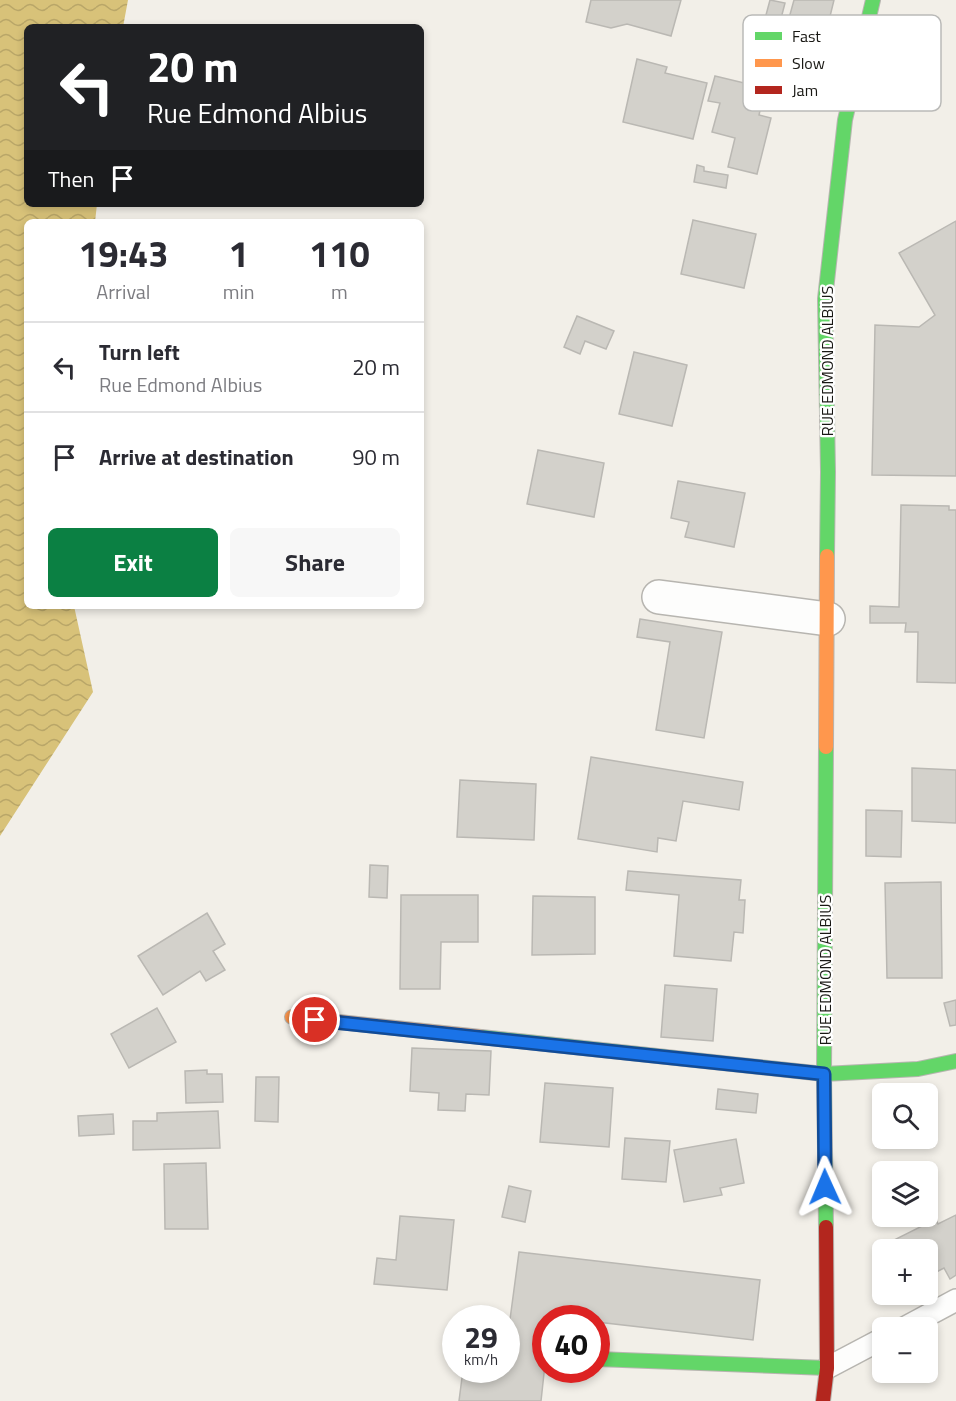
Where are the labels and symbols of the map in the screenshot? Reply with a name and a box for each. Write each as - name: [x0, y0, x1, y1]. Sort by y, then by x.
- legend: [743, 15, 941, 111]
- text: Fast: [792, 24, 821, 48]
- text: Slow: [792, 51, 825, 75]
- text: Jam: [792, 78, 818, 102]
- street label: RUE EDMOND ALBIUS: [815, 286, 839, 436]
- street label: RUE EDMOND ALBIUS: [813, 895, 837, 1045]
- pin: [289, 994, 340, 1045]
- position arrow: [793, 1155, 857, 1219]
- speed limit sign: 40: [532, 1305, 610, 1383]

